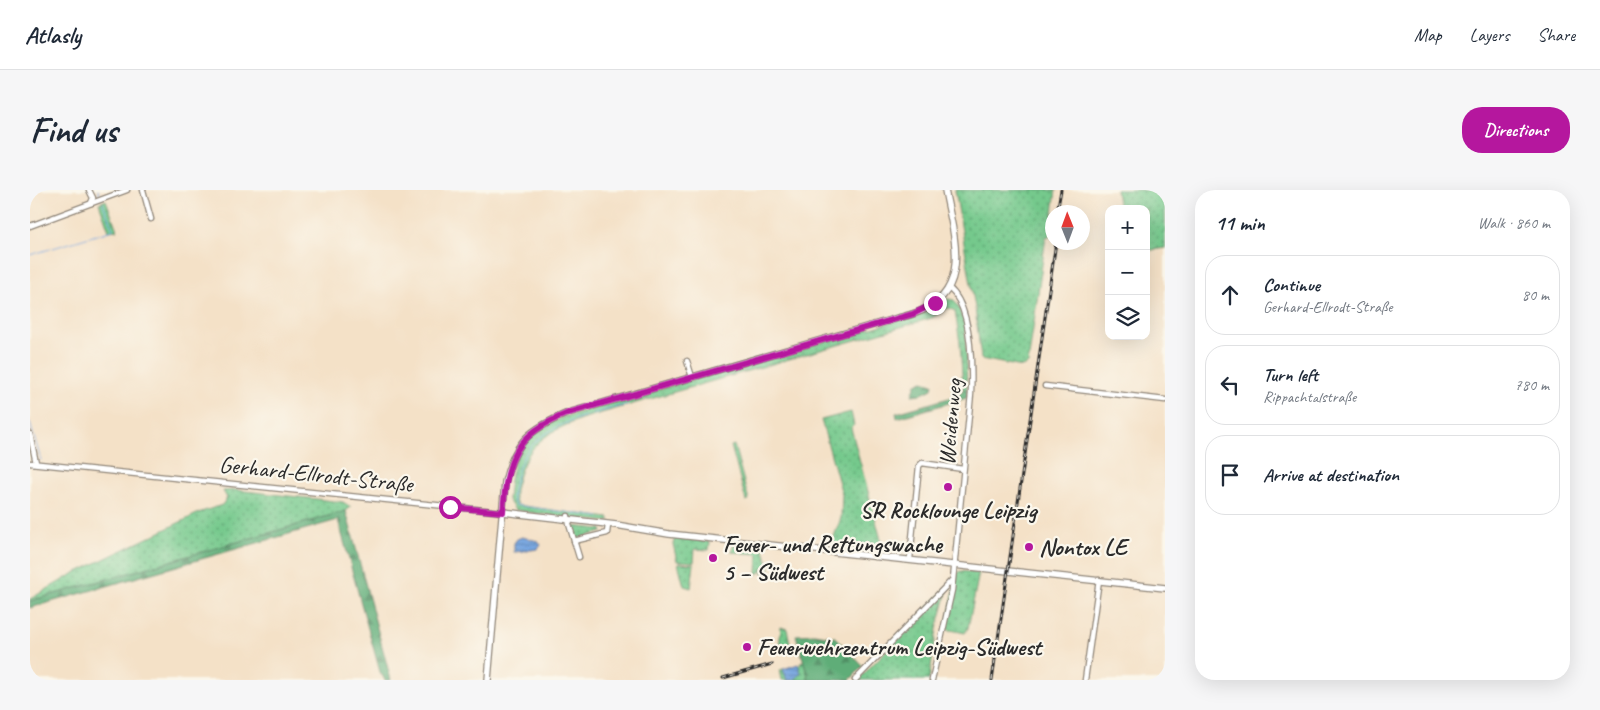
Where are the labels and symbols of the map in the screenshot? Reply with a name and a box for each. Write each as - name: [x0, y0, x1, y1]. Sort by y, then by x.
- north arrow: [1045, 205, 1090, 250]
- route end: [924, 292, 947, 315]
- street label: Weidenweg: [931, 376, 969, 466]
- street label: Gerhard-Ellrodt-Straße: [218, 449, 416, 499]
- marker: SR Rocklounge Leipzig: [942, 481, 954, 493]
- place label: SR Rocklounge Leipzig: [860, 495, 1038, 525]
- route start: [439, 496, 462, 519]
- place label: Feuer- und Rettungswache 5 – Südwest: [723, 529, 944, 587]
- place label: Nontox LE: [1039, 532, 1130, 562]
- marker: Nontox LE: [1023, 541, 1035, 553]
- marker: Feuer- und Rettungswache 5 – Südwest: [707, 552, 719, 564]
- place label: Feuerwehrzentrum Leipzig-Südwest: [757, 632, 1044, 662]
- marker: Feuerwehrzentrum Leipzig-Südwest: [741, 641, 753, 653]

